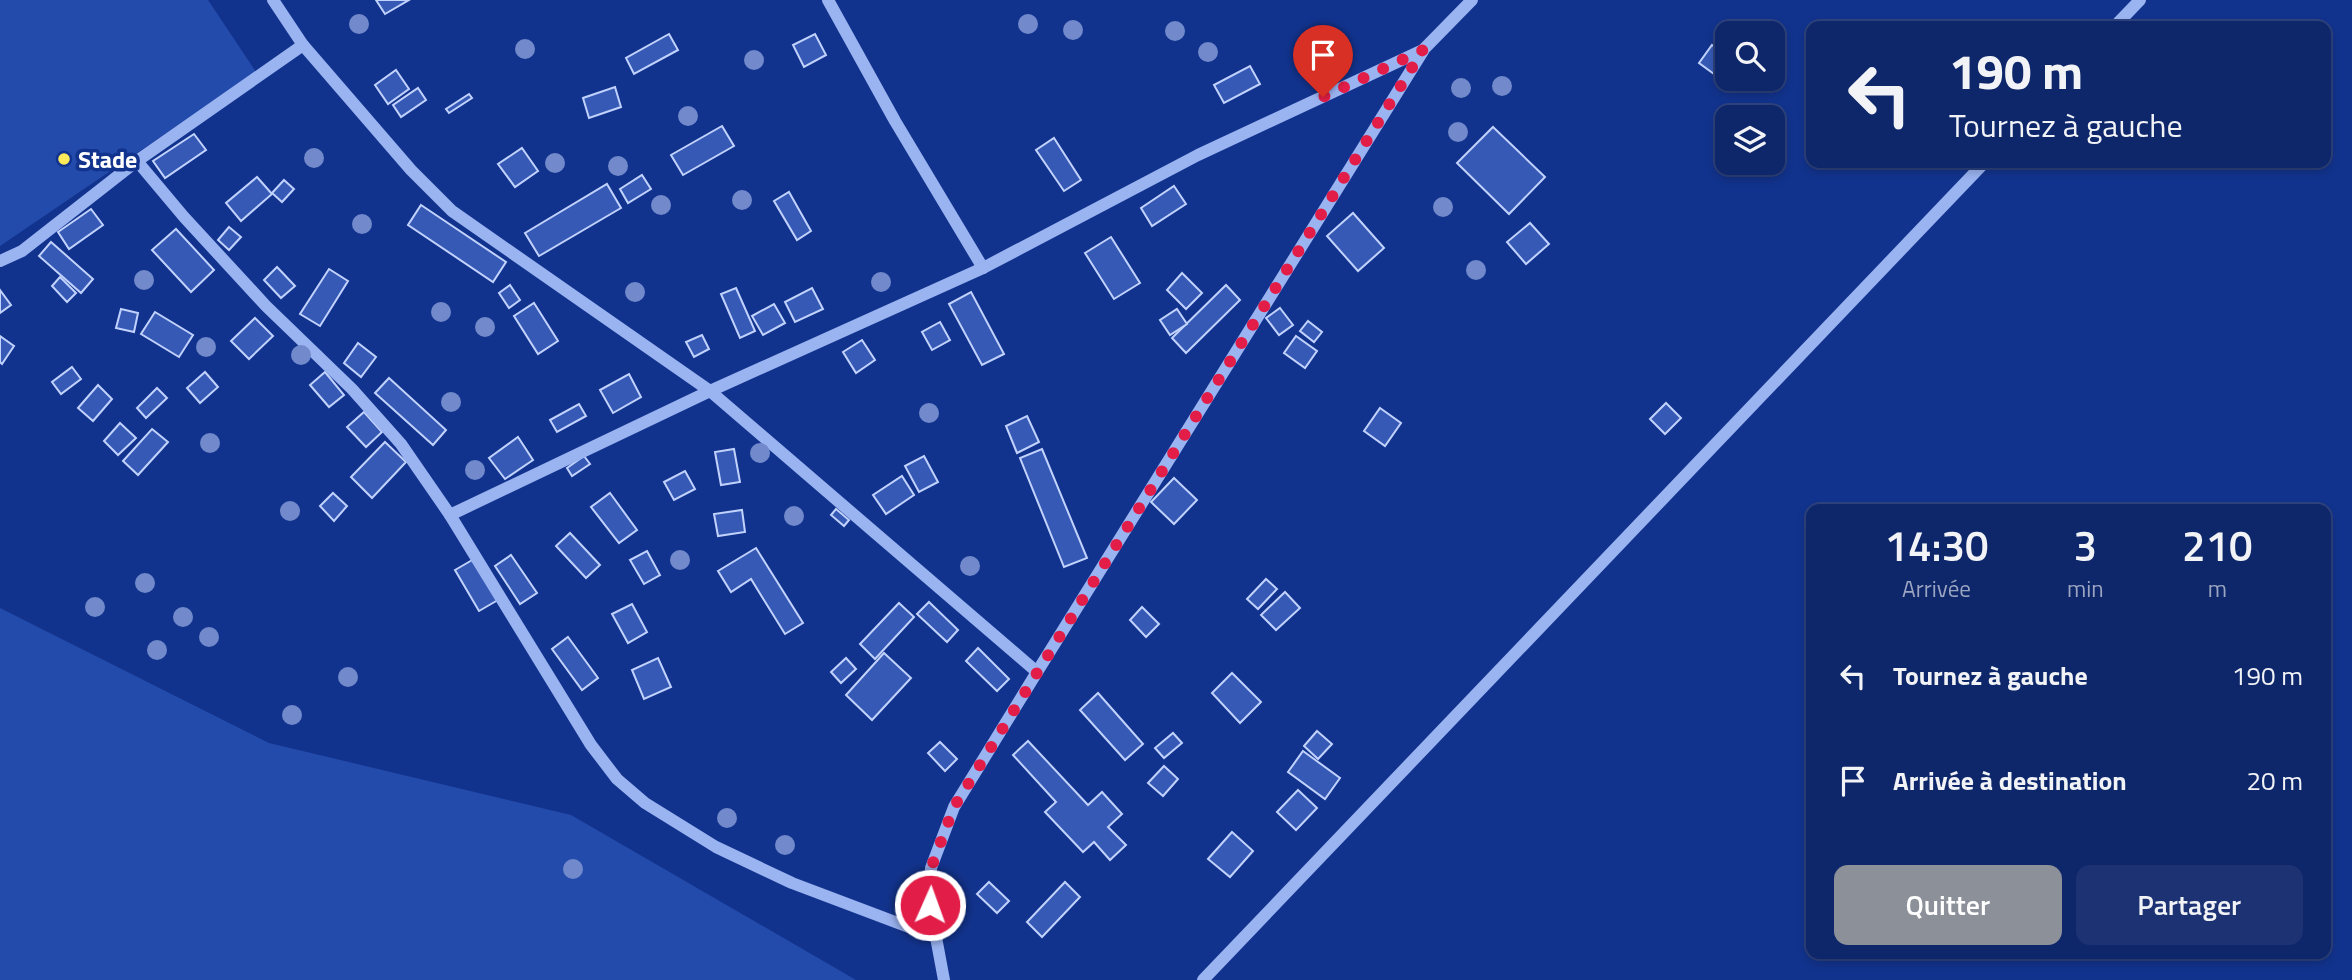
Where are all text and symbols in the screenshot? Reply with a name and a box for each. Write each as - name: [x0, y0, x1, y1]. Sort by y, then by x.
- map controls: [1715, 21, 1785, 175]
- button: search: [1715, 21, 1785, 91]
- pin: [1293, 25, 1353, 97]
- text: 190 m: [1949, 33, 2083, 108]
- icon: arrive: [1304, 36, 1342, 74]
- icon: left: [1834, 49, 1925, 140]
- text: Tournez à gauche: [1949, 101, 2183, 149]
- button: layers: [1715, 105, 1785, 175]
- place label: Stade: [78, 141, 137, 177]
- marker: Stade: [56, 151, 72, 167]
- text: 14:30: [1884, 513, 1989, 577]
- text: 3: [2074, 513, 2097, 577]
- text: 210: [2182, 513, 2253, 577]
- text: Arrivée: [1902, 571, 1971, 606]
- text: min: [2067, 571, 2104, 606]
- text: m: [2208, 571, 2227, 606]
- text: Tournez à gauche: [1893, 656, 2088, 695]
- text: 190 m: [2232, 656, 2303, 695]
- icon: left: [1834, 657, 1872, 695]
- text: Arrivée à destination: [1893, 761, 2127, 800]
- text: 20 m: [2246, 761, 2303, 800]
- icon: arrive: [1834, 762, 1872, 800]
- button: Quitter: [1834, 865, 2062, 945]
- button: Partager: [2076, 865, 2303, 945]
- position arrow: [893, 868, 967, 942]

